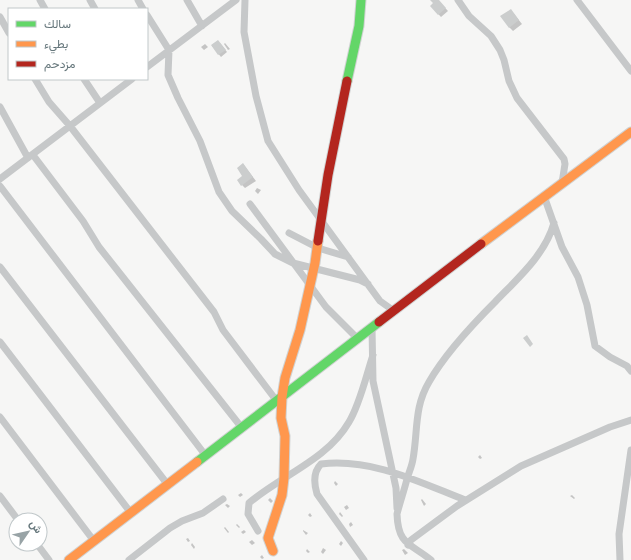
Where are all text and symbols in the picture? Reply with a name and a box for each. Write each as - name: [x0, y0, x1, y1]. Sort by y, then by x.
- legend: [8, 8, 148, 80]
- text: سالك: [44, 18, 71, 30]
- text: بطيء: [44, 38, 68, 54]
- text: مزدحم: [44, 58, 75, 72]
- north arrow: [8, 512, 48, 552]
- text: ش: [27, 518, 44, 536]

